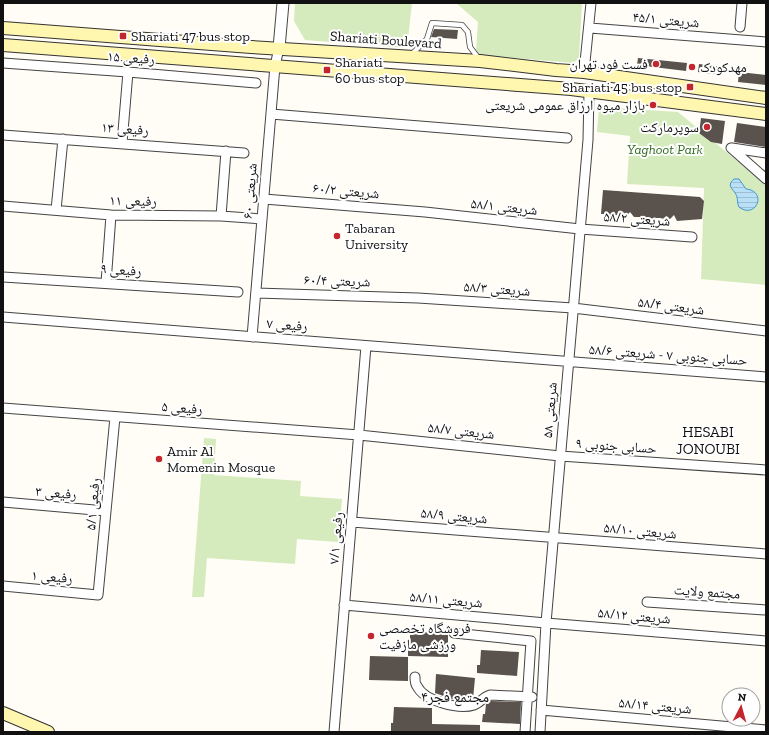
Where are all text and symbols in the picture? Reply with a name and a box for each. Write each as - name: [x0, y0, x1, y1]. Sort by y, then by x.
- street label: شریعتی ۴۵/۱: [632, 9, 700, 31]
- place label: Shariati 47 bus stop: [131, 28, 250, 45]
- street label: Shariati Boulevard: [330, 28, 443, 52]
- marker: Shariati 47 bus stop: [118, 31, 128, 41]
- street label: رفیعی ۱۵: [107, 48, 155, 68]
- place label: Shariati 60 bus stop: [335, 54, 405, 87]
- place label: فست فود تهران: [569, 56, 648, 73]
- marker: فست فود تهران: [651, 59, 661, 69]
- place label: مهدکودک: [700, 59, 747, 76]
- marker: مهدکودک: [687, 62, 697, 72]
- marker: Shariati 60 bus stop: [322, 65, 332, 75]
- place label: Shariati 45 bus stop: [562, 79, 682, 96]
- marker: Shariati 45 bus stop: [685, 82, 695, 92]
- place label: بازار میوه ارزاق عمومی شریعتی: [485, 97, 645, 114]
- marker: بازار میوه ارزاق عمومی شریعتی: [648, 100, 658, 110]
- street label: رفیعی ۱۳: [101, 119, 149, 139]
- place label: سوپرمارکت: [640, 119, 699, 136]
- marker: سوپرمارکت: [702, 122, 712, 132]
- park label: Yaghoot Park: [627, 141, 703, 158]
- street label: شریعتی ۶۰: [239, 162, 261, 220]
- street label: شریعتی ۶۰/۲: [312, 180, 380, 202]
- street label: رفیعی ۱۱: [109, 192, 157, 210]
- street label: شریعتی ۵۸/۱: [470, 195, 538, 219]
- street label: شریعتی ۵۸/۲: [603, 208, 671, 230]
- place label: Tabaran University: [345, 220, 409, 253]
- marker: Tabaran University: [332, 231, 342, 241]
- street label: رفیعی ۹: [100, 260, 142, 280]
- street label: شریعتی ۶۰/۴: [303, 271, 371, 291]
- street label: شریعتی ۵۸/۳: [463, 278, 531, 300]
- street label: شریعتی ۵۸/۴: [637, 293, 705, 319]
- street label: رفیعی ۷: [266, 315, 308, 335]
- street label: حسابی جنوبی ۷ - شریعتی ۵۸/۶: [588, 341, 748, 369]
- street label: شریعتی ۵۸: [539, 381, 561, 439]
- street label: رفیعی ۵: [161, 398, 203, 418]
- street label: شریعتی ۵۸/۷: [427, 419, 495, 443]
- district label: HESABI JONOUBI: [676, 423, 740, 458]
- street label: حسابی جنوبی ۹: [575, 435, 657, 457]
- place label: Amir Al Momenin Mosque: [167, 443, 276, 476]
- marker: Amir Al Momenin Mosque: [154, 454, 164, 464]
- street label: رفیعی ۵/۱: [82, 477, 104, 531]
- street label: رفیعی ۳: [35, 483, 77, 503]
- street label: شریعتی ۵۸/۹: [420, 505, 488, 527]
- street label: رفیعی ۷/۱: [325, 511, 347, 565]
- street label: شریعتی ۵۸/۱۰: [603, 519, 677, 543]
- street label: رفیعی ۱: [31, 567, 73, 587]
- street label: مجتمع ولایت: [673, 581, 741, 604]
- street label: شریعتی ۵۸/۱۱: [409, 588, 483, 612]
- street label: شریعتی ۵۸/۱۲: [597, 604, 671, 628]
- place label: فروشگاه تخصصی ورزشی مازفیت: [379, 620, 471, 653]
- marker: فروشگاه تخصصی ورزشی مازفیت: [366, 631, 376, 641]
- north arrow: [721, 687, 761, 727]
- district label: مجتمع فجر۴: [421, 688, 489, 707]
- text: N: [737, 691, 747, 705]
- street label: شریعتی ۵۸/۱۴: [618, 694, 692, 718]

